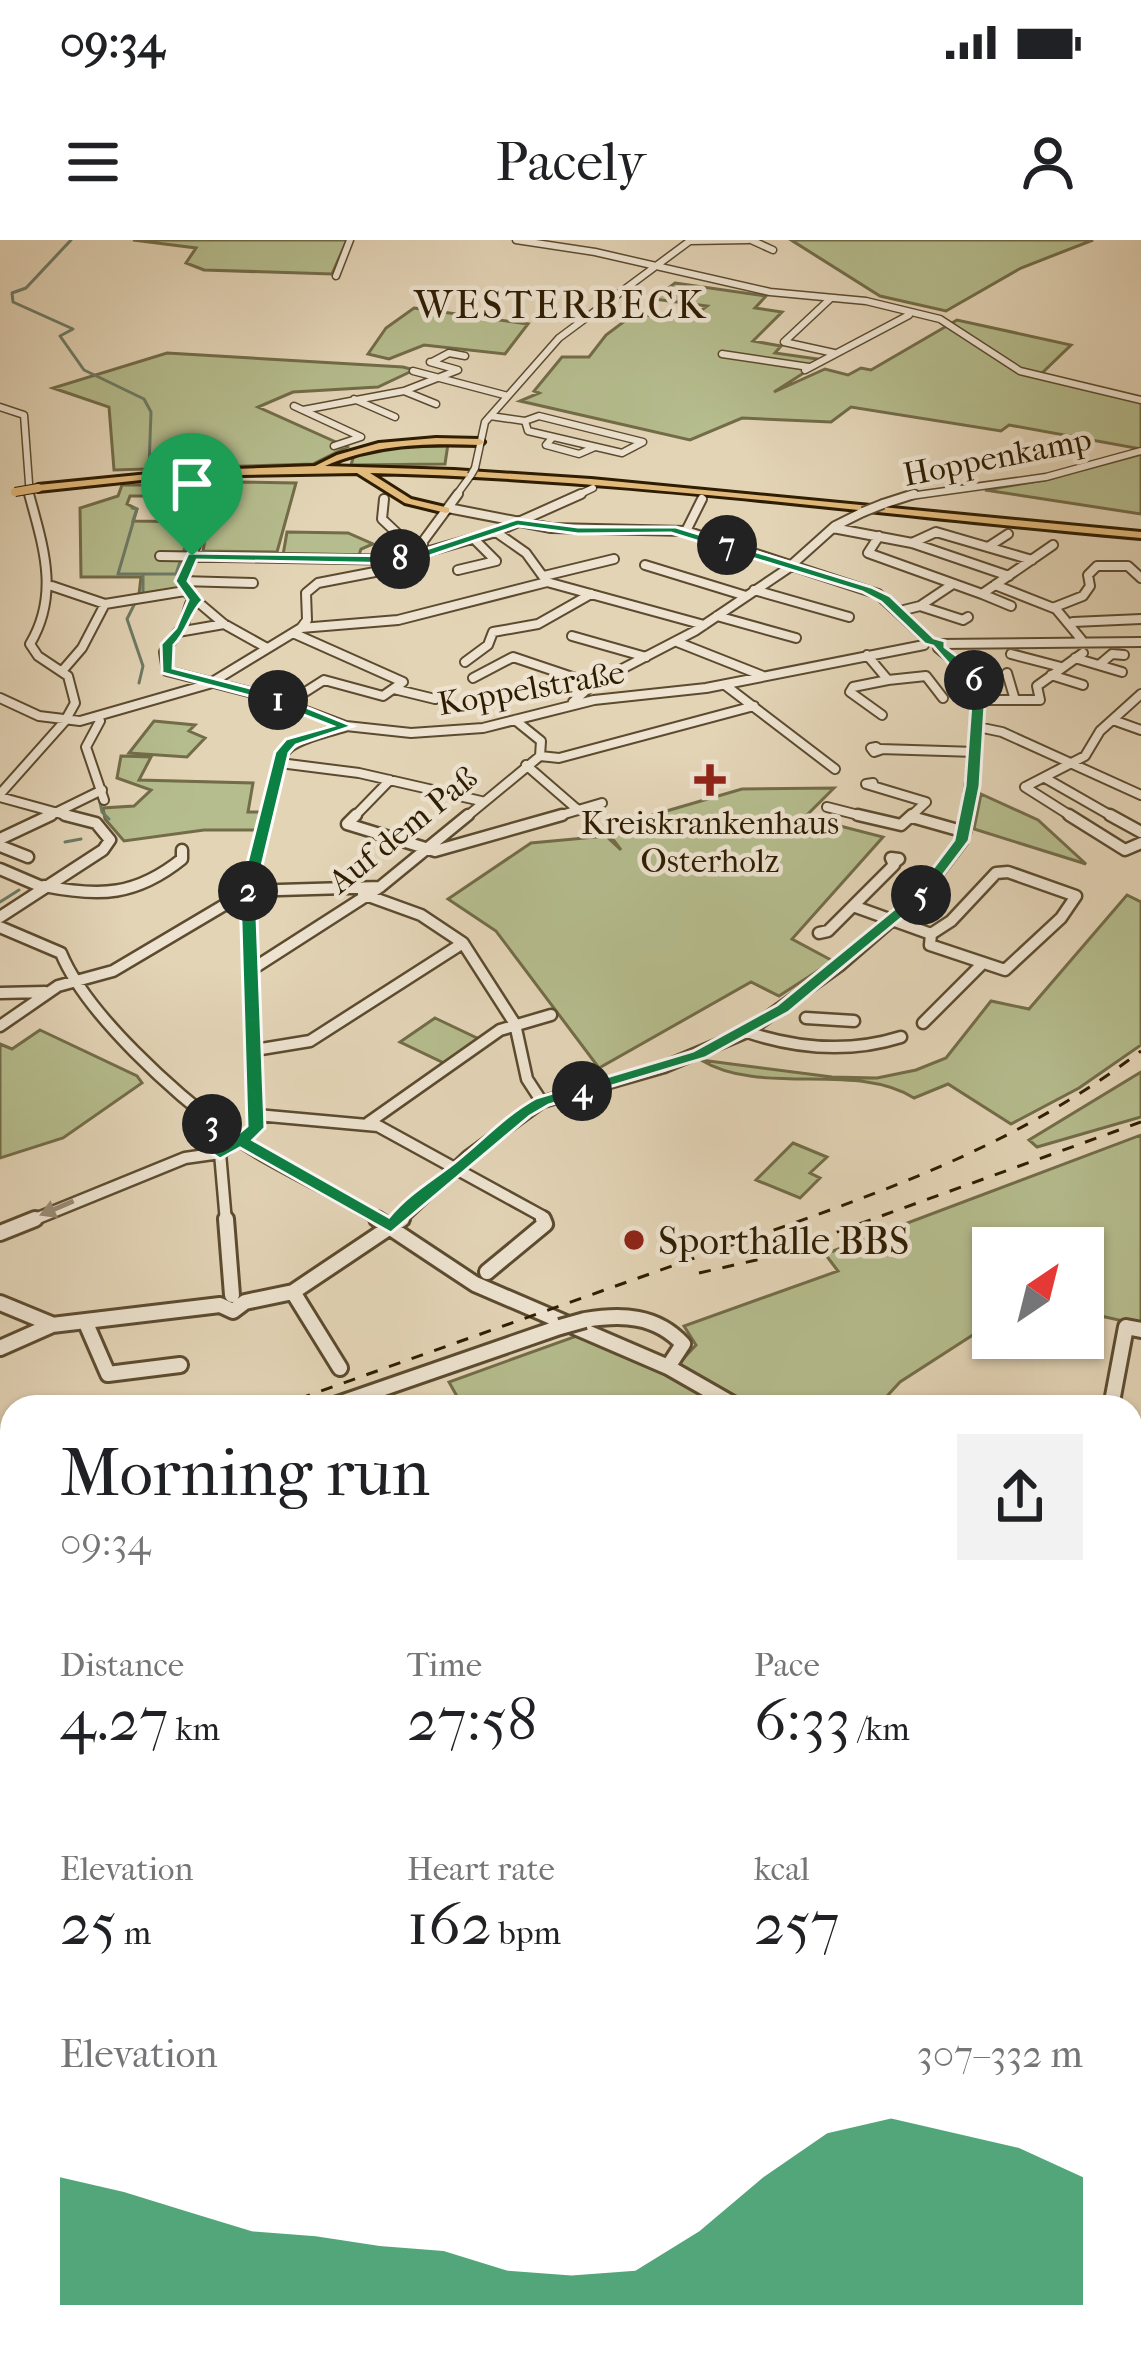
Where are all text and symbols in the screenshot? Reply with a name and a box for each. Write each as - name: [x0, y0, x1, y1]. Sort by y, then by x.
- text: 09:34: [60, 16, 164, 69]
- icon: menu: [60, 129, 126, 195]
- icon: person: [1015, 129, 1081, 195]
- text: Pacely: [496, 131, 645, 194]
- district label: WESTERBECK: [413, 282, 708, 328]
- street label: Hoppenkamp: [900, 420, 1095, 495]
- pin: [141, 433, 243, 556]
- icon: arrive: [159, 451, 225, 517]
- pin: 7: [697, 515, 757, 575]
- text: 7: [719, 525, 735, 564]
- pin: 8: [370, 529, 430, 589]
- text: 8: [392, 539, 408, 578]
- pin: 6: [944, 650, 1004, 710]
- street label: Koppelstraße: [435, 653, 628, 724]
- text: 6: [965, 660, 983, 699]
- pin: 1: [248, 670, 308, 730]
- text: 1: [272, 680, 284, 719]
- street label: Auf dem Paß: [319, 759, 485, 903]
- marker: Kreiskrankenhaus Osterholz: [694, 764, 726, 796]
- place label: Kreiskrankenhaus Osterholz: [581, 804, 839, 881]
- pin: 2: [218, 861, 278, 921]
- pin: 5: [891, 865, 951, 925]
- text: 2: [240, 871, 256, 910]
- text: 5: [914, 875, 928, 914]
- pin: 4: [552, 1061, 612, 1121]
- text: 4: [572, 1071, 592, 1110]
- pin: 3: [182, 1094, 242, 1154]
- text: 3: [205, 1104, 219, 1143]
- one-way arrow: [40, 1198, 75, 1218]
- place label: Sporthalle BBS: [658, 1218, 909, 1264]
- marker: Sporthalle BBS: [621, 1227, 647, 1253]
- north arrow: [972, 1227, 1104, 1359]
- map controls: [972, 1227, 1104, 1359]
- button: share: [957, 1434, 1083, 1560]
- text: Morning run: [60, 1435, 430, 1512]
- text: 09:34: [60, 1519, 150, 1565]
- text: Distance: [60, 1646, 184, 1685]
- text: Time: [407, 1646, 482, 1685]
- text: Pace: [754, 1646, 820, 1685]
- text: 4.27: [60, 1685, 168, 1756]
- text: 27:58: [407, 1685, 537, 1756]
- text: 6:33: [754, 1685, 850, 1756]
- text: km: [168, 1710, 220, 1749]
- text: /km: [850, 1710, 910, 1749]
- text: Elevation: [60, 1850, 193, 1889]
- text: Heart rate: [407, 1850, 555, 1889]
- text: kcal: [754, 1850, 810, 1889]
- text: 25: [60, 1889, 117, 1960]
- text: 162: [407, 1889, 492, 1960]
- text: 257: [754, 1889, 840, 1960]
- text: m: [117, 1914, 151, 1953]
- text: bpm: [492, 1914, 561, 1953]
- text: Elevation: [60, 2031, 218, 2077]
- text: 307–332 m: [917, 2031, 1083, 2077]

